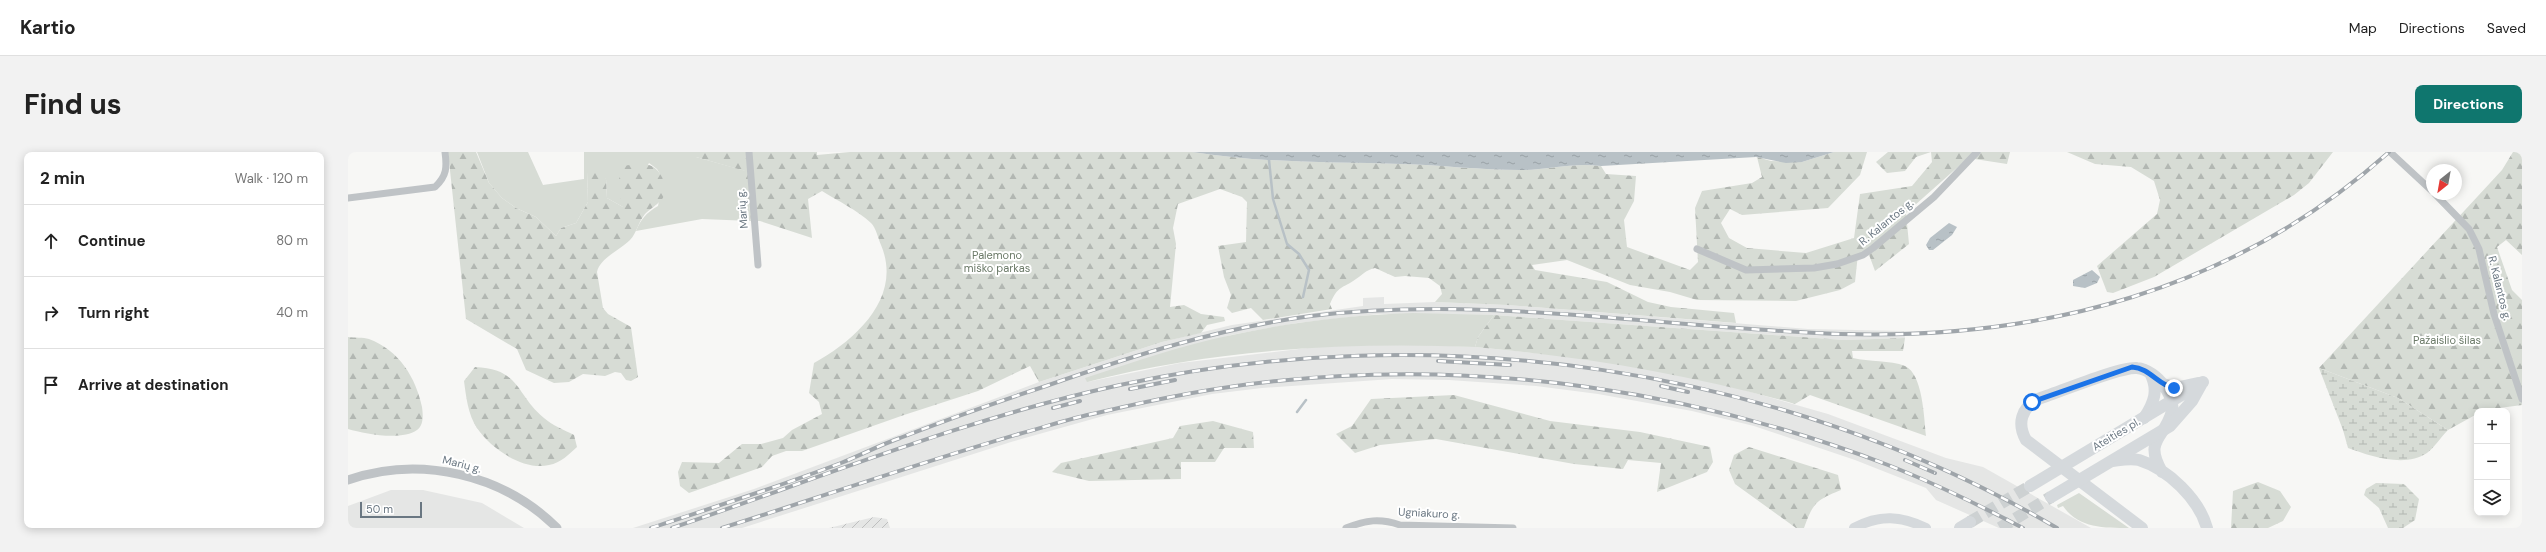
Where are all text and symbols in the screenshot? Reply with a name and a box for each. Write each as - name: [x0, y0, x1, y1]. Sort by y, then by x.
- text: Kartio: [20, 15, 76, 40]
- text: Map: [2349, 19, 2377, 37]
- text: Directions: [2399, 19, 2465, 37]
- text: Saved: [2487, 19, 2526, 37]
- button: Directions: [2415, 85, 2522, 123]
- text: Find us: [24, 86, 122, 123]
- north arrow: [2426, 164, 2462, 200]
- text: 2 min: [40, 167, 85, 189]
- text: Walk · 120 m: [235, 170, 308, 187]
- street label: Marių g.: [733, 189, 751, 229]
- street label: R. Kalantos g.: [1856, 196, 1916, 248]
- icon: ahead: [40, 230, 62, 252]
- text: Continue: [78, 231, 146, 251]
- text: 80 m: [276, 232, 308, 249]
- park label: Palemono miško parkas: [964, 248, 1030, 275]
- street label: R. Kalantos g.: [2485, 254, 2515, 322]
- icon: right: [40, 302, 62, 324]
- text: Turn right: [78, 303, 149, 323]
- text: 40 m: [276, 304, 308, 321]
- park label: Pažaislio šilas: [2413, 333, 2481, 347]
- icon: arrive: [40, 374, 62, 396]
- text: Arrive at destination: [78, 375, 229, 395]
- route end: [2165, 379, 2183, 397]
- route start: [2023, 393, 2041, 411]
- map controls: [2474, 408, 2510, 516]
- button: +: [2474, 408, 2510, 444]
- street label: Ateities pl.: [2090, 414, 2142, 454]
- button: −: [2474, 444, 2510, 480]
- street label: Marių g.: [441, 452, 483, 476]
- button: layers: [2474, 480, 2510, 516]
- scale bar: [360, 500, 422, 519]
- text: 50 m: [366, 502, 393, 516]
- street label: Ugniakuro g.: [1398, 504, 1460, 522]

